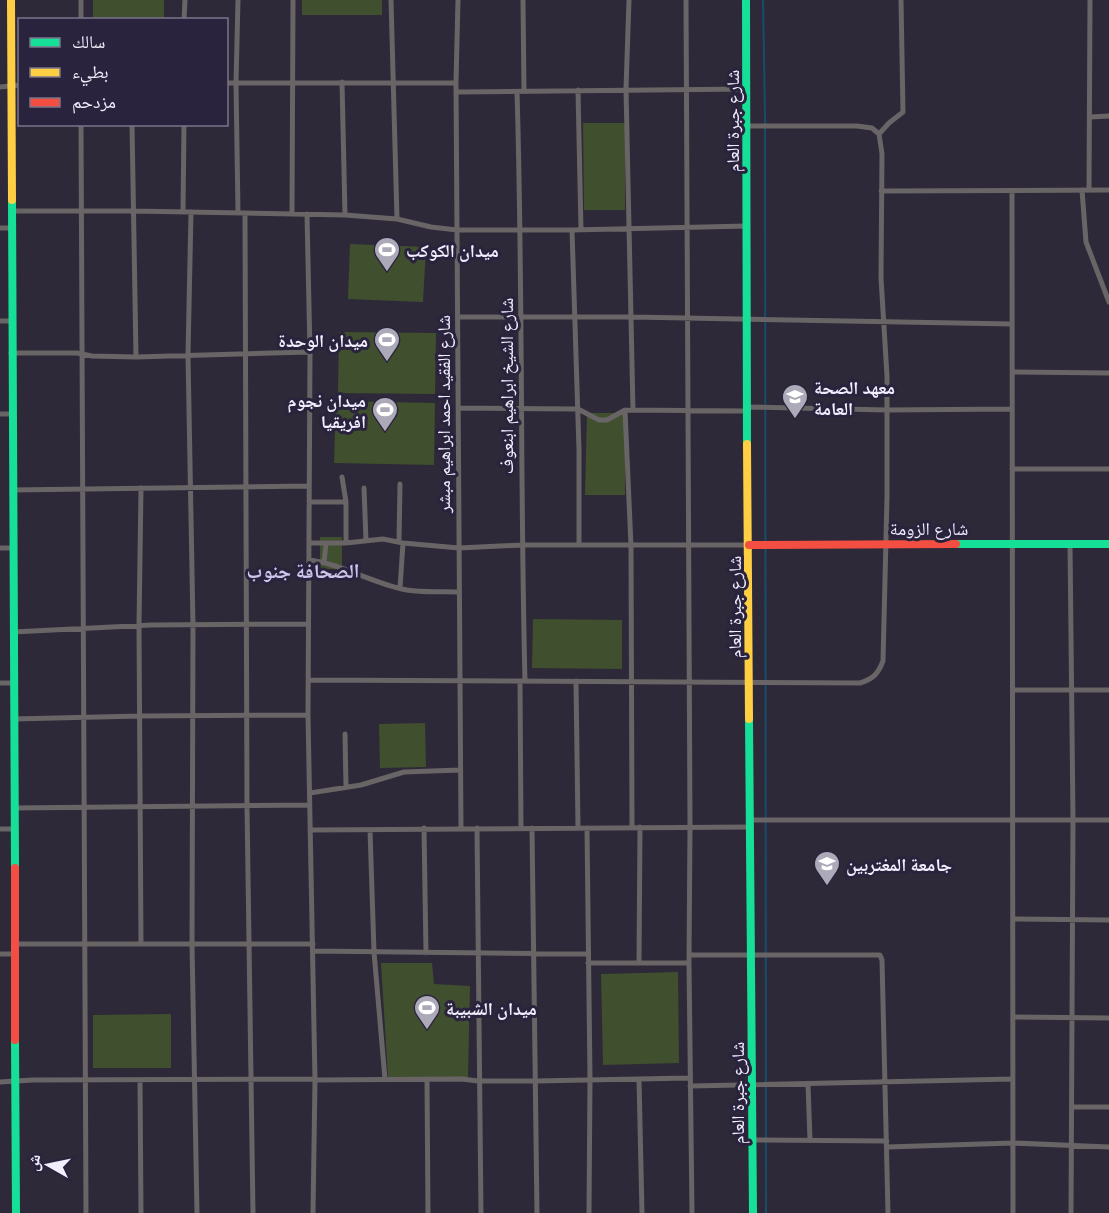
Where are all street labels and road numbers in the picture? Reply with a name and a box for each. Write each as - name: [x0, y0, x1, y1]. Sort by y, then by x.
- street label: شارع جبرة العام: [720, 70, 745, 172]
- street label: شارع الشيخ ابراهيم ابنعوف: [494, 298, 519, 474]
- street label: شارع الفقيد احمد ابراهيم مبشر: [431, 315, 456, 514]
- street label: شارع الزومة: [890, 516, 968, 541]
- street label: شارع جبرة العام: [722, 556, 747, 658]
- street label: شارع جبرة العام: [725, 1042, 750, 1144]

